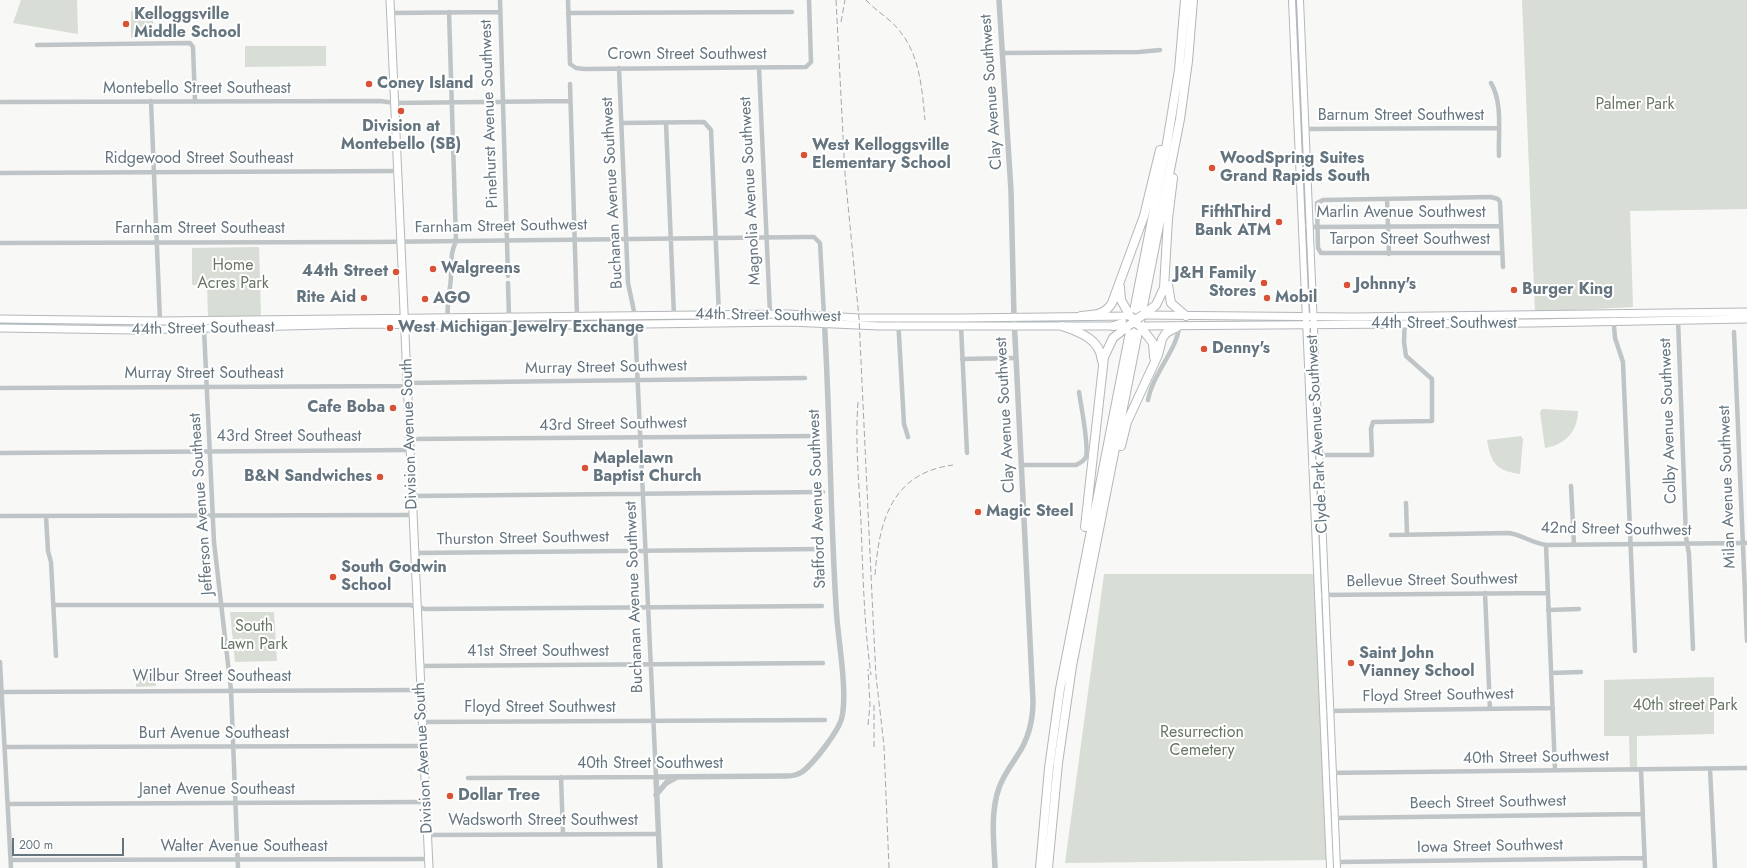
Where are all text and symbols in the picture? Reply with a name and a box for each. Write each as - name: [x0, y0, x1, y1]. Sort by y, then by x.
- place label: Kelloggsville Middle School: [134, 5, 241, 43]
- street label: Clay Avenue Southwest: [977, 14, 1007, 170]
- marker: Kelloggsville Middle School: [121, 19, 131, 29]
- street label: Pinehurst Avenue Southwest: [477, 19, 503, 209]
- street label: Crown Street Southwest: [608, 45, 766, 65]
- place label: Coney Island: [377, 74, 473, 94]
- street label: Montebello Street Southeast: [103, 79, 291, 99]
- marker: Coney Island: [364, 79, 374, 89]
- park label: Palmer Park: [1595, 95, 1675, 115]
- street label: Magnolia Avenue Southwest: [736, 96, 766, 286]
- street label: Buchanan Avenue Southwest: [598, 97, 628, 289]
- marker: Division at Montebello (SB): [396, 106, 406, 116]
- street label: Barnum Street Southwest: [1318, 106, 1484, 126]
- place label: Division at Montebello (SB): [341, 117, 461, 155]
- place label: West Kelloggsville Elementary School: [812, 136, 951, 174]
- street label: Ridgewood Street Southeast: [105, 149, 293, 169]
- place label: WoodSpring Suites Grand Rapids South: [1220, 149, 1370, 187]
- marker: West Kelloggsville Elementary School: [799, 150, 809, 160]
- marker: WoodSpring Suites Grand Rapids South: [1207, 163, 1217, 173]
- place label: FifthThird Bank ATM: [1195, 203, 1271, 241]
- street label: Marlin Avenue Southwest: [1316, 203, 1486, 223]
- street label: Farnham Street Southwest: [415, 216, 587, 238]
- marker: FifthThird Bank ATM: [1274, 217, 1284, 227]
- street label: Farnham Street Southeast: [115, 219, 285, 239]
- street label: Tarpon Street Southwest: [1330, 230, 1490, 250]
- park label: Home Acres Park: [197, 256, 269, 294]
- place label: Walgreens: [441, 259, 520, 279]
- place label: 44th Street: [302, 262, 388, 282]
- marker: Walgreens: [428, 264, 438, 274]
- place label: J&H Family Stores: [1174, 264, 1256, 302]
- marker: 44th Street: [391, 267, 401, 277]
- place label: Johnny's: [1355, 275, 1416, 295]
- marker: J&H Family Stores: [1259, 278, 1269, 288]
- marker: Johnny's: [1342, 280, 1352, 290]
- place label: Burger King: [1522, 280, 1613, 300]
- marker: Burger King: [1509, 285, 1519, 295]
- place label: Rite Aid: [296, 288, 356, 308]
- place label: Mobil: [1275, 288, 1317, 308]
- place label: AGO: [433, 289, 470, 309]
- marker: Rite Aid: [359, 293, 369, 303]
- marker: Mobil: [1262, 293, 1272, 303]
- marker: AGO: [420, 294, 430, 304]
- street label: 44th Street Southwest: [695, 305, 841, 327]
- street label: 44th Street Southwest: [1371, 314, 1517, 334]
- street label: 44th Street Southeast: [131, 318, 275, 340]
- place label: West Michigan Jewelry Exchange: [398, 318, 644, 338]
- marker: West Michigan Jewelry Exchange: [385, 323, 395, 333]
- street label: Clyde Park Avenue Southwest: [1303, 334, 1333, 534]
- street label: Clay Avenue Southwest: [992, 337, 1020, 493]
- street label: Colby Avenue Southwest: [1657, 338, 1681, 504]
- place label: Denny's: [1212, 339, 1270, 359]
- marker: Denny's: [1199, 344, 1209, 354]
- street label: Murray Street Southwest: [525, 357, 687, 379]
- street label: Division Avenue South: [398, 358, 422, 510]
- street label: Murray Street Southeast: [124, 364, 284, 384]
- place label: Cafe Boba: [307, 398, 385, 418]
- marker: Cafe Boba: [388, 403, 398, 413]
- street label: Milan Avenue Southwest: [1716, 405, 1740, 569]
- street label: Stafford Avenue Southwest: [805, 409, 831, 589]
- street label: Jefferson Avenue Southeast: [186, 412, 218, 596]
- street label: 43rd Street Southwest: [539, 414, 687, 436]
- street label: 43rd Street Southeast: [217, 427, 361, 447]
- place label: Maplelawn Baptist Church: [593, 449, 702, 487]
- marker: Maplelawn Baptist Church: [580, 463, 590, 473]
- place label: B&N Sandwiches: [244, 467, 372, 487]
- marker: B&N Sandwiches: [375, 472, 385, 482]
- street label: Buchanan Avenue Southwest: [622, 501, 648, 693]
- place label: Magic Steel: [986, 502, 1074, 522]
- marker: Magic Steel: [973, 507, 983, 517]
- street label: 42nd Street Southwest: [1540, 519, 1692, 541]
- street label: Thurston Street Southwest: [437, 528, 609, 550]
- place label: South Godwin School: [341, 558, 447, 596]
- street label: Bellevue Street Southwest: [1346, 570, 1518, 592]
- marker: South Godwin School: [328, 572, 338, 582]
- park label: South Lawn Park: [220, 617, 288, 655]
- street label: 41st Street Southwest: [467, 642, 609, 662]
- place label: Saint John Vianney School: [1359, 644, 1474, 682]
- marker: Saint John Vianney School: [1346, 658, 1356, 668]
- street label: Wilbur Street Southeast: [133, 667, 291, 687]
- street label: Division Avenue South: [410, 682, 438, 834]
- street label: Floyd Street Southwest: [1362, 685, 1514, 707]
- park label: 40th street Park: [1632, 696, 1738, 716]
- street label: Floyd Street Southwest: [464, 698, 616, 718]
- park label: Resurrection Cemetery: [1160, 723, 1244, 761]
- street label: Burt Avenue Southeast: [139, 724, 289, 744]
- street label: 40th Street Southwest: [1463, 747, 1609, 769]
- street label: 40th Street Southwest: [577, 754, 723, 774]
- street label: Janet Avenue Southeast: [139, 780, 295, 800]
- place label: Dollar Tree: [458, 786, 540, 806]
- marker: Dollar Tree: [445, 791, 455, 801]
- street label: Beech Street Southwest: [1410, 792, 1566, 814]
- street label: Wadsworth Street Southwest: [448, 811, 638, 831]
- scale bar: [14, 830, 126, 856]
- text: 200 m: [19, 836, 53, 854]
- street label: Iowa Street Southwest: [1417, 836, 1563, 858]
- street label: Walter Avenue Southeast: [161, 837, 327, 857]

